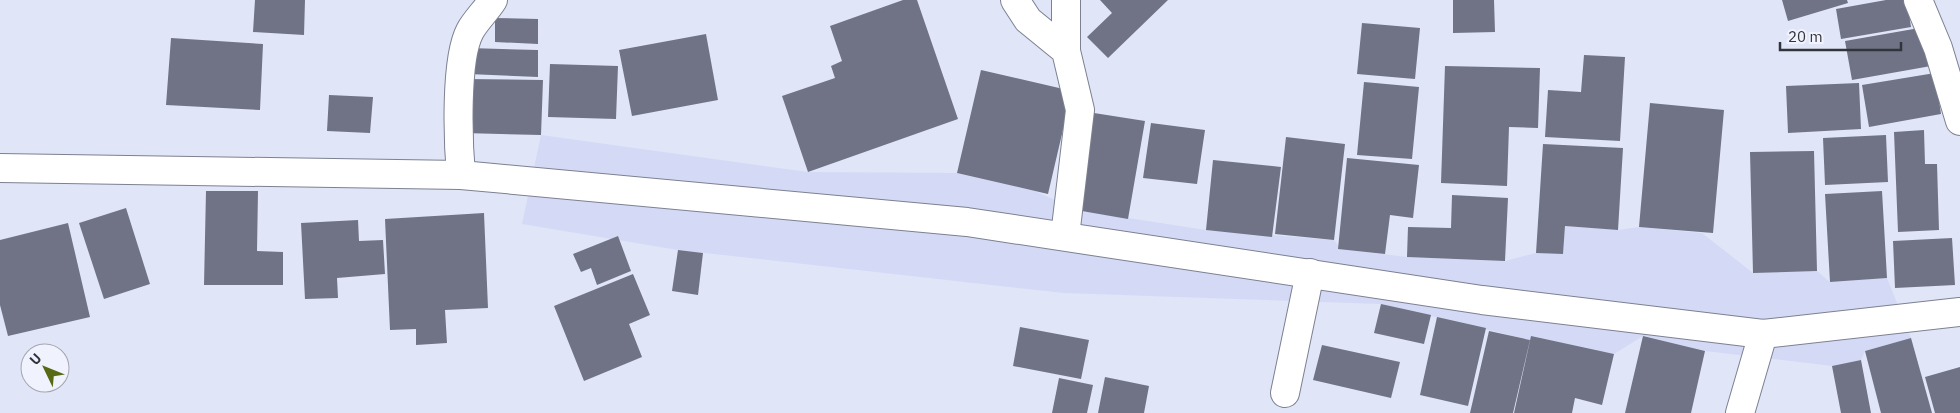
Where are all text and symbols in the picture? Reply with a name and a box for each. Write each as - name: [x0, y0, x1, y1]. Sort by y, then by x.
- scale bar: [1780, 20, 1901, 52]
- text: 20 m: [1788, 27, 1823, 46]
- north arrow: [20, 343, 70, 393]
- text: U: [26, 349, 45, 369]

